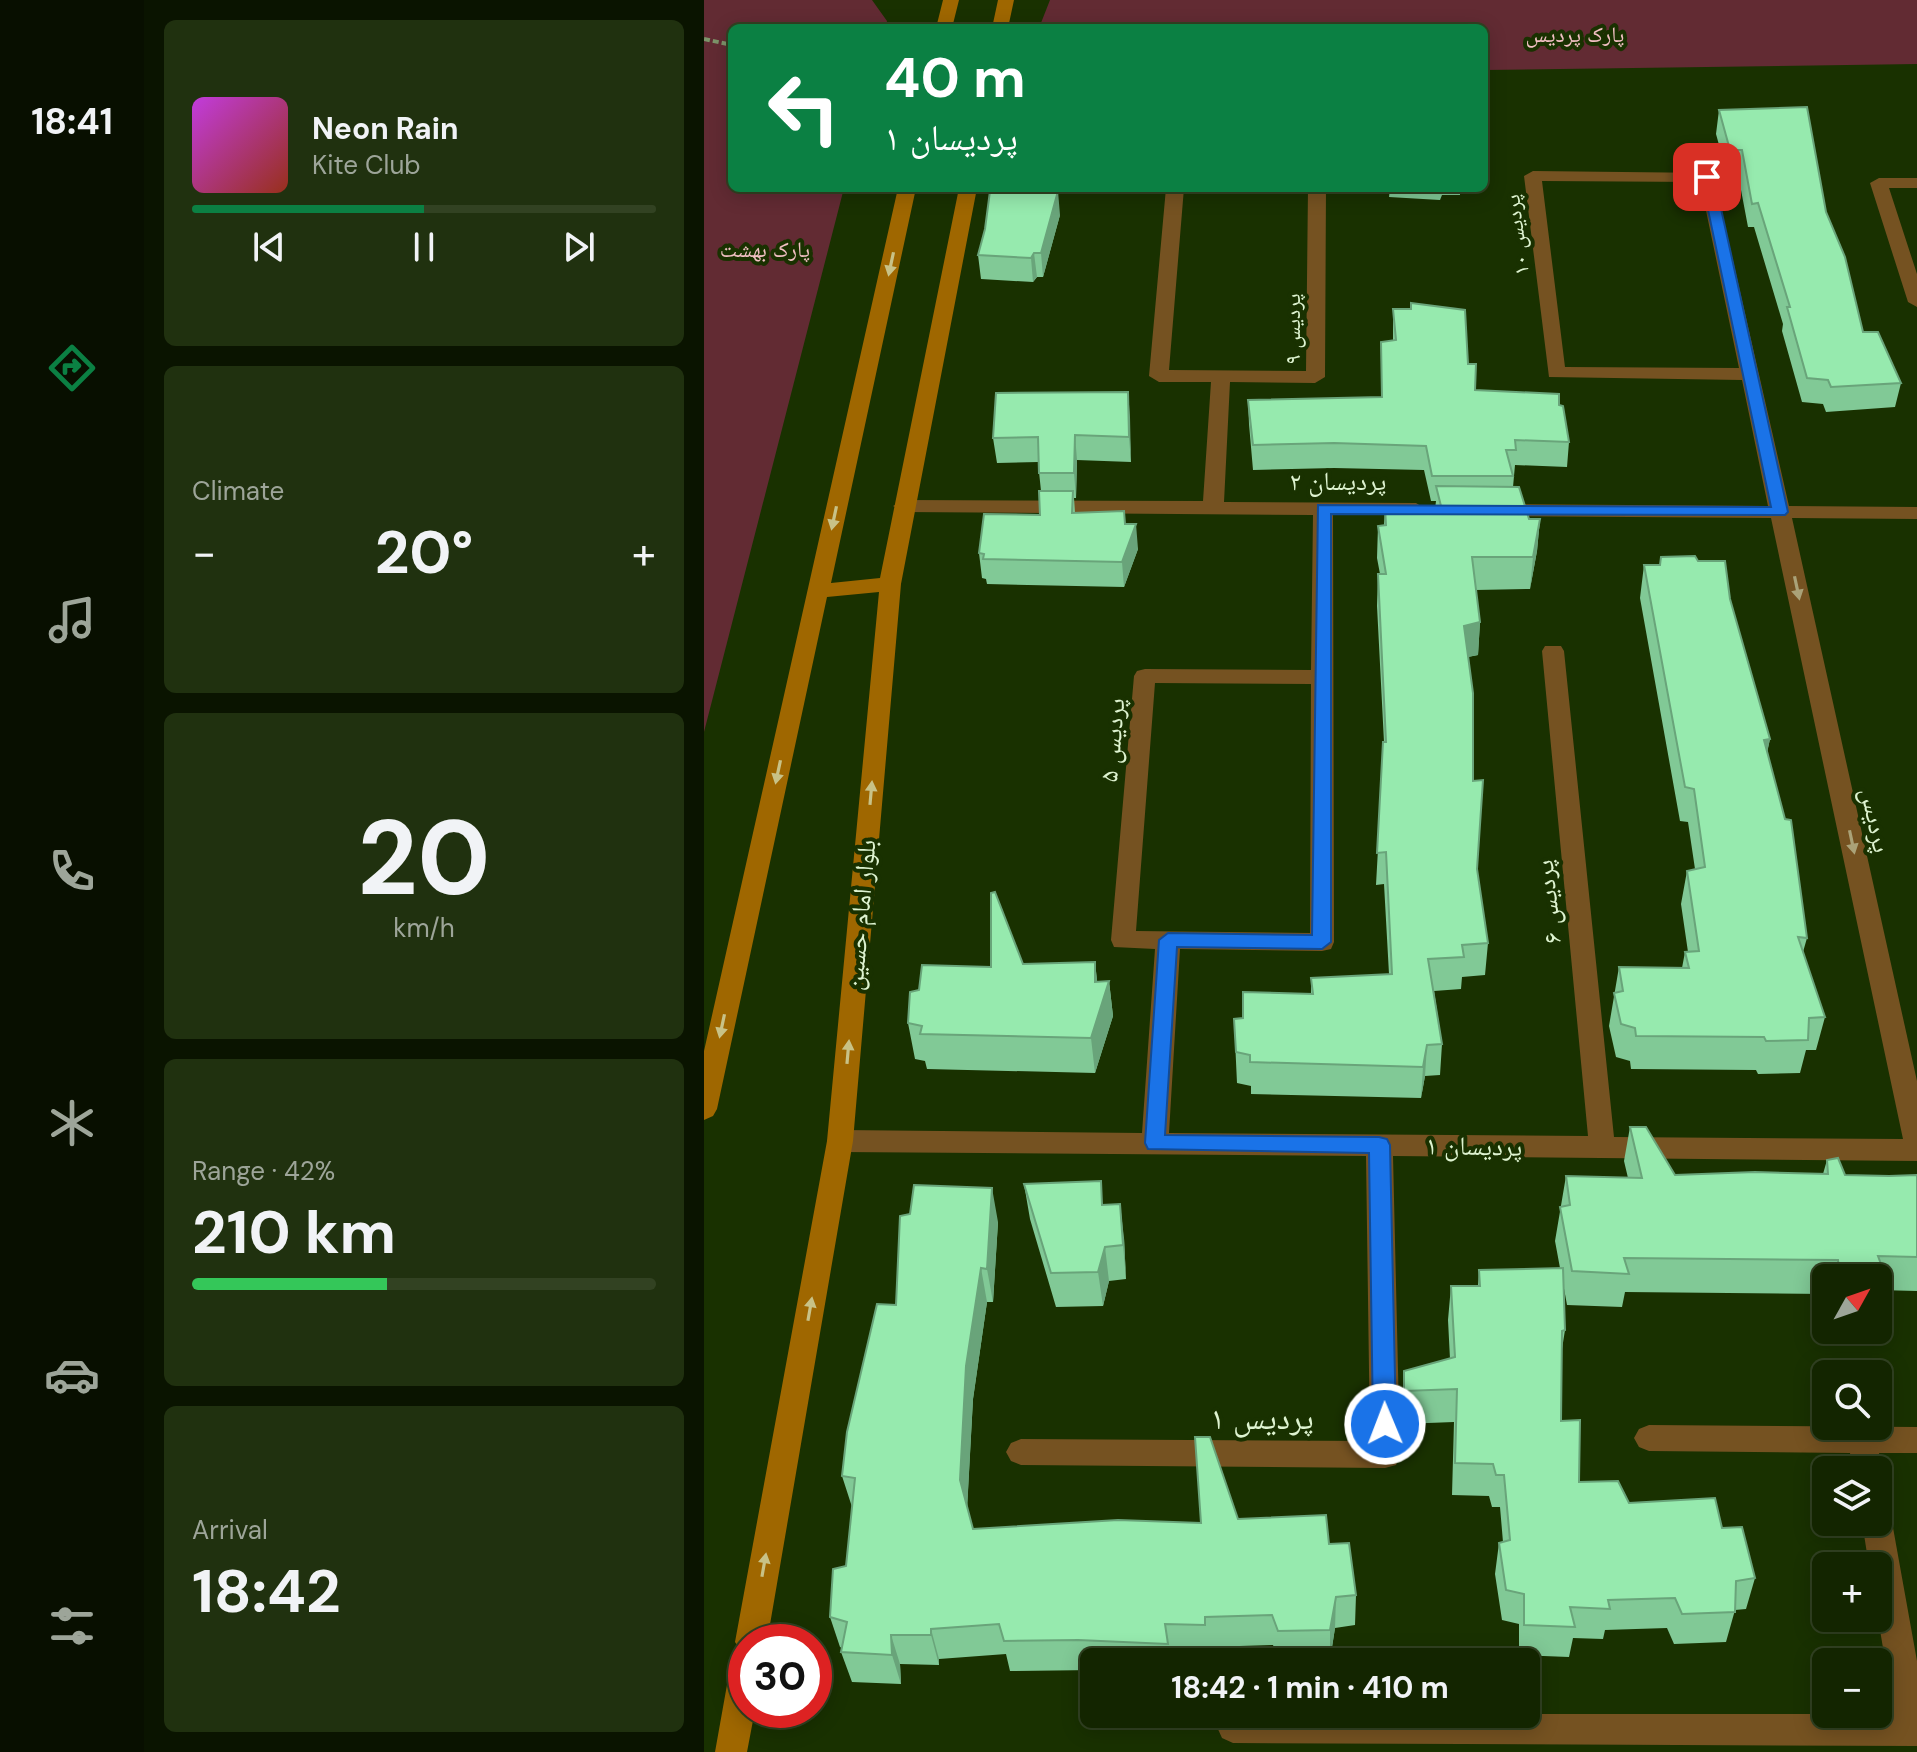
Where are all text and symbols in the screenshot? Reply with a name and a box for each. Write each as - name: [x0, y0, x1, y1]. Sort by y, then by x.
- park label: پارک پردیس: [1526, 20, 1624, 49]
- text: 40 m: [884, 41, 1026, 114]
- icon: left: [752, 56, 856, 160]
- text: 18:41: [31, 98, 113, 145]
- text: Neon Rain: [312, 109, 458, 148]
- text: پردیسان ۱: [884, 114, 1018, 161]
- pin: [1673, 143, 1741, 211]
- text: Kite Club: [312, 148, 421, 182]
- icon: arrive: [1685, 155, 1729, 199]
- street label: پردیس ۱۰: [1497, 193, 1536, 277]
- icon: previous: [247, 225, 291, 269]
- icon: pause: [402, 225, 446, 269]
- icon: next: [557, 225, 601, 269]
- park label: پارک بهشت: [720, 235, 810, 264]
- one-way arrow: [884, 252, 897, 277]
- street label: پردیس ۹: [1278, 293, 1307, 365]
- icon: directions: [44, 340, 100, 396]
- street label: پردیسان ۲: [1290, 464, 1386, 498]
- text: Climate: [192, 474, 284, 508]
- one-way arrow: [827, 506, 840, 531]
- text: 20°: [375, 513, 473, 592]
- text: −: [192, 524, 216, 582]
- text: +: [632, 524, 656, 582]
- one-way arrow: [1791, 576, 1804, 601]
- icon: music: [44, 592, 100, 648]
- street label: پردیس ۵: [1091, 697, 1133, 783]
- one-way arrow: [771, 760, 784, 785]
- one-way arrow: [865, 780, 878, 805]
- street label: پردیس: [1853, 784, 1899, 856]
- text: 20: [358, 791, 490, 926]
- one-way arrow: [1846, 830, 1859, 855]
- street label: بلوار امام حسین: [836, 838, 885, 992]
- icon: phone: [44, 843, 100, 899]
- street label: پردیس ۶: [1527, 858, 1569, 946]
- text: km/h: [393, 911, 455, 945]
- one-way arrow: [715, 1013, 728, 1038]
- one-way arrow: [841, 1039, 854, 1064]
- icon: climate: [44, 1095, 100, 1151]
- street label: پردیسان ۱: [1425, 1128, 1523, 1164]
- text: Range · 42%: [192, 1154, 335, 1188]
- text: 210 km: [192, 1193, 396, 1272]
- north arrow: [1812, 1264, 1892, 1344]
- map controls: [1812, 1264, 1892, 1728]
- one-way arrow: [804, 1296, 816, 1321]
- icon: car: [44, 1347, 100, 1403]
- button: search: [1812, 1360, 1892, 1440]
- position arrow: [1343, 1382, 1427, 1466]
- street label: پردیس ۱: [1210, 1397, 1314, 1439]
- button: layers: [1812, 1456, 1892, 1536]
- text: Arrival: [192, 1513, 268, 1547]
- text: 18:42: [192, 1552, 341, 1631]
- one-way arrow: [759, 1552, 771, 1577]
- button: +: [1812, 1552, 1892, 1632]
- icon: filters: [44, 1598, 100, 1654]
- speed limit sign: 30: [728, 1624, 832, 1728]
- button: −: [1812, 1648, 1892, 1728]
- text: 18:42 · 1 min · 410 m: [1171, 1668, 1449, 1707]

